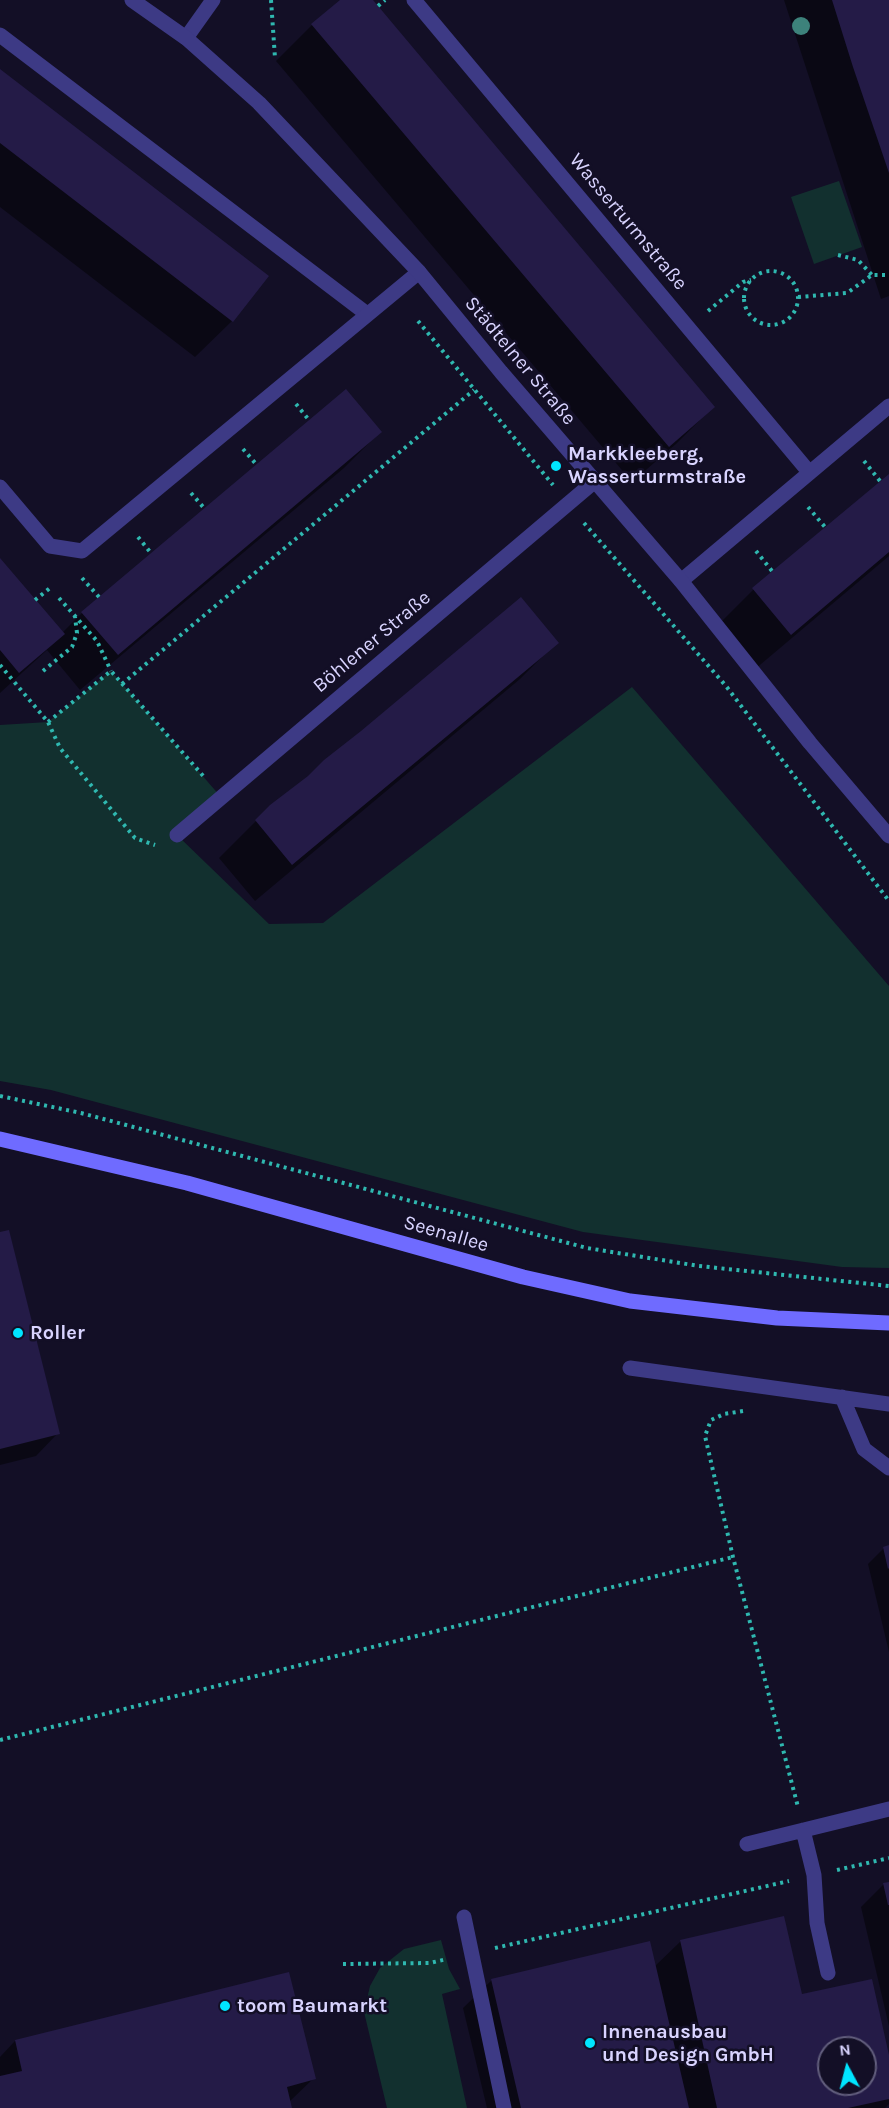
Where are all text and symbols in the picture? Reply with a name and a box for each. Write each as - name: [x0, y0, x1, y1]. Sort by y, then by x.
- street label: Wasserturmstraße: [564, 149, 692, 295]
- street label: Städtelner Straße: [459, 292, 581, 430]
- place label: Markkleeberg, Wasserturmstraße: [568, 442, 746, 489]
- marker: Markkleeberg, Wasserturmstraße: [549, 459, 563, 473]
- street label: Böhlener Straße: [308, 586, 436, 698]
- street label: Seenallee: [401, 1210, 491, 1258]
- place label: Roller: [30, 1321, 85, 1345]
- marker: Roller: [11, 1326, 25, 1340]
- place label: toom Baumarkt: [237, 1994, 387, 2018]
- marker: toom Baumarkt: [218, 1999, 232, 2013]
- place label: Innenausbau und Design GmbH: [602, 2020, 774, 2067]
- marker: Innenausbau und Design GmbH: [583, 2036, 597, 2050]
- north arrow: [817, 2036, 877, 2096]
- text: N: [838, 2039, 852, 2060]

